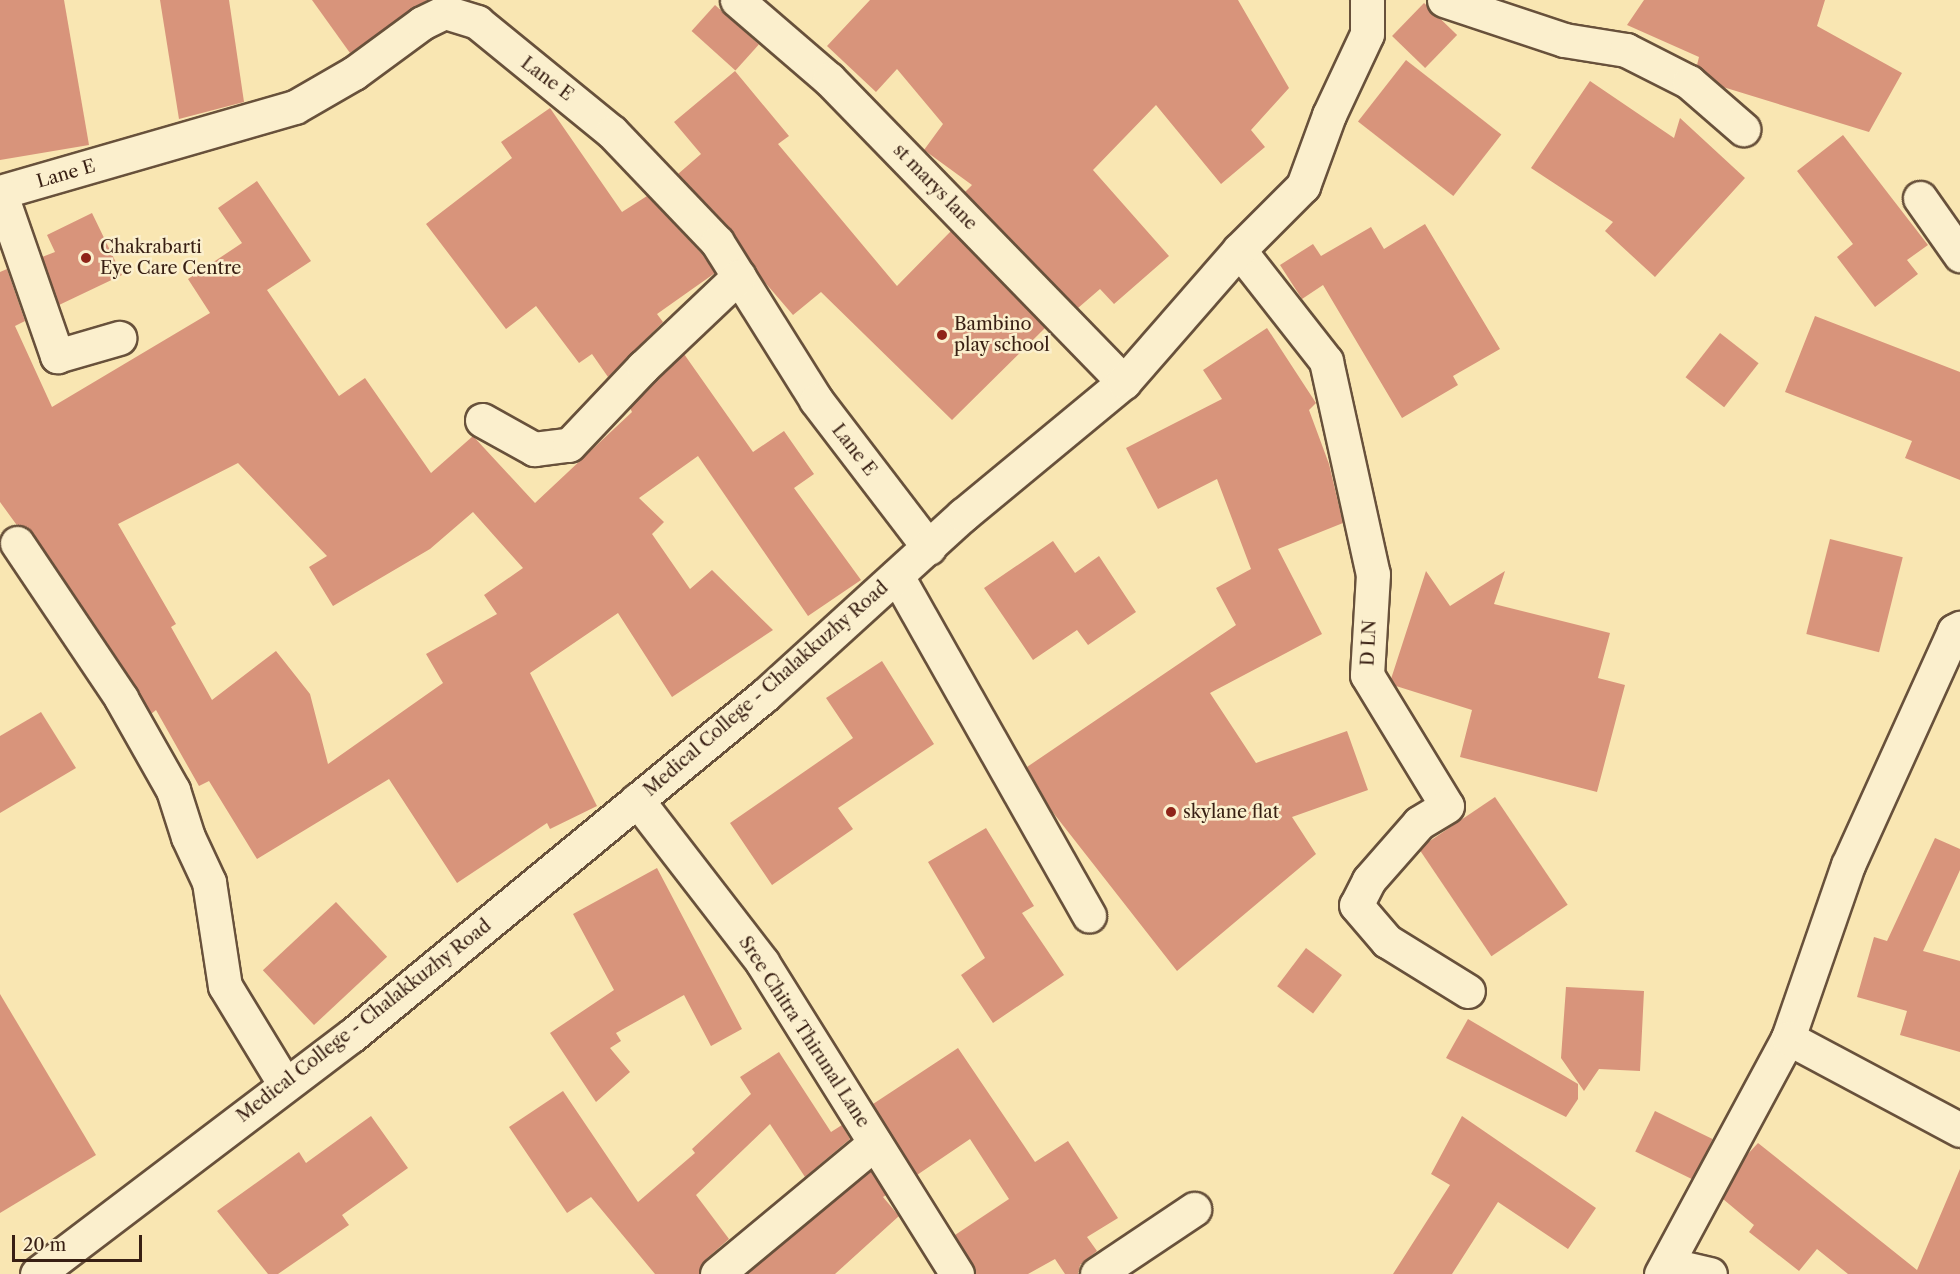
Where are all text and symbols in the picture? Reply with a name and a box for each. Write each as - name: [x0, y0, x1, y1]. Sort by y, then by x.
- street label: Lane E: [517, 52, 577, 106]
- street label: st marys lane: [889, 139, 981, 235]
- street label: Lane E: [34, 155, 98, 193]
- place label: Chakrabarti Eye Care Centre: [100, 237, 241, 280]
- marker: Chakrabarti Eye Care Centre: [77, 249, 95, 267]
- place label: Bambino play school: [954, 314, 1050, 356]
- marker: Bambino play school: [935, 328, 949, 342]
- street label: Lane E: [827, 420, 881, 480]
- street label: Medical College - Chalakkuzhy Road: [639, 577, 893, 801]
- street label: D LN: [1357, 619, 1381, 667]
- place label: skylane flat: [1183, 801, 1279, 823]
- marker: skylane flat: [1164, 805, 1178, 819]
- street label: Medical College - Chalakkuzhy Road: [232, 915, 496, 1127]
- street label: Sree Chitra Thirunal Lane: [734, 932, 874, 1132]
- scale bar: [15, 1223, 146, 1261]
- text: 20 m: [23, 1234, 66, 1256]

